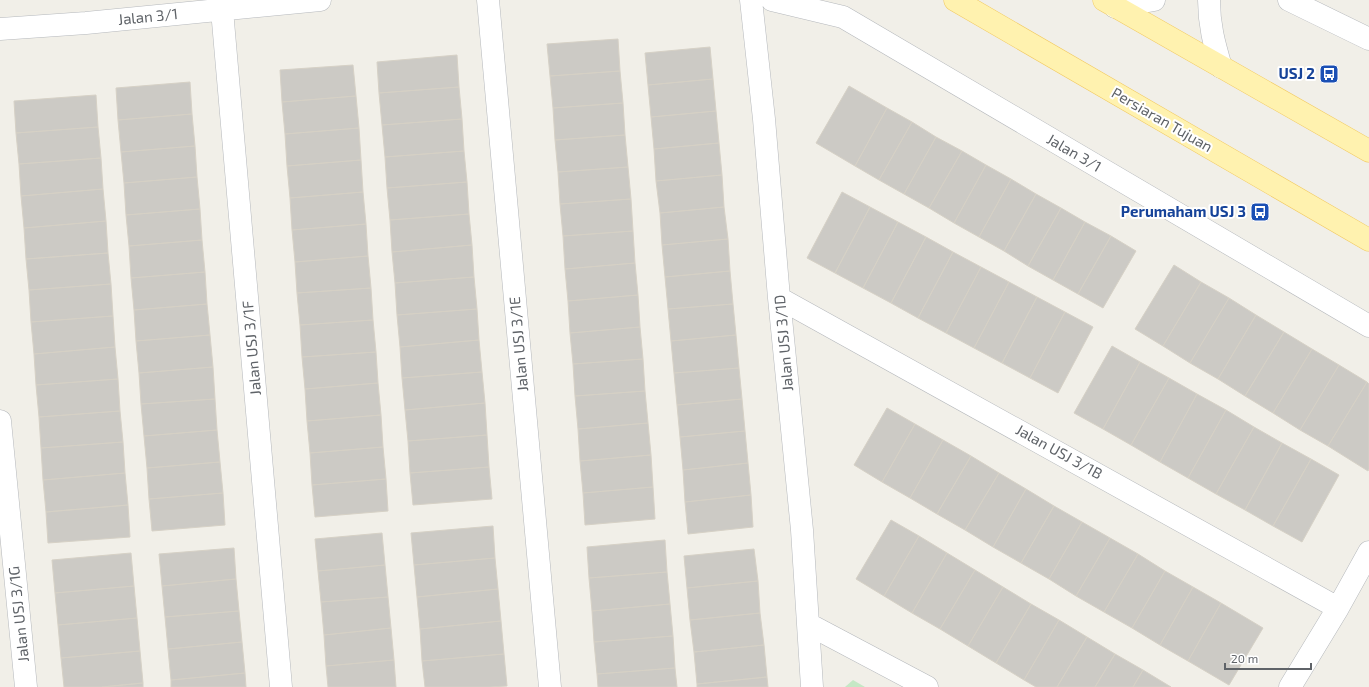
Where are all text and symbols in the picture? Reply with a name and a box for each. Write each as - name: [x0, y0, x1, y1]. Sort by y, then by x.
- street label: Jalan 3/1: [117, 4, 179, 28]
- bus stop icon: USJ 2: [1318, 63, 1340, 85]
- place label: USJ 2: [1278, 64, 1315, 82]
- street label: Persiaran Tujuan: [1108, 83, 1216, 156]
- street label: Jalan 3/1: [1044, 129, 1105, 175]
- bus stop icon: Perumaham USJ 3: [1249, 201, 1271, 223]
- place label: Perumaham USJ 3: [1121, 202, 1246, 220]
- street label: Jalan USJ 3/1D: [770, 294, 796, 392]
- street label: Jalan USJ 3/1E: [505, 296, 531, 392]
- street label: Jalan USJ 3/1F: [238, 300, 264, 396]
- street label: Jalan USJ 3/1B: [1013, 420, 1106, 482]
- street label: Jalan USJ 3/1G: [4, 565, 32, 663]
- scale bar: [1225, 645, 1311, 671]
- text: 20 m: [1231, 651, 1258, 665]

